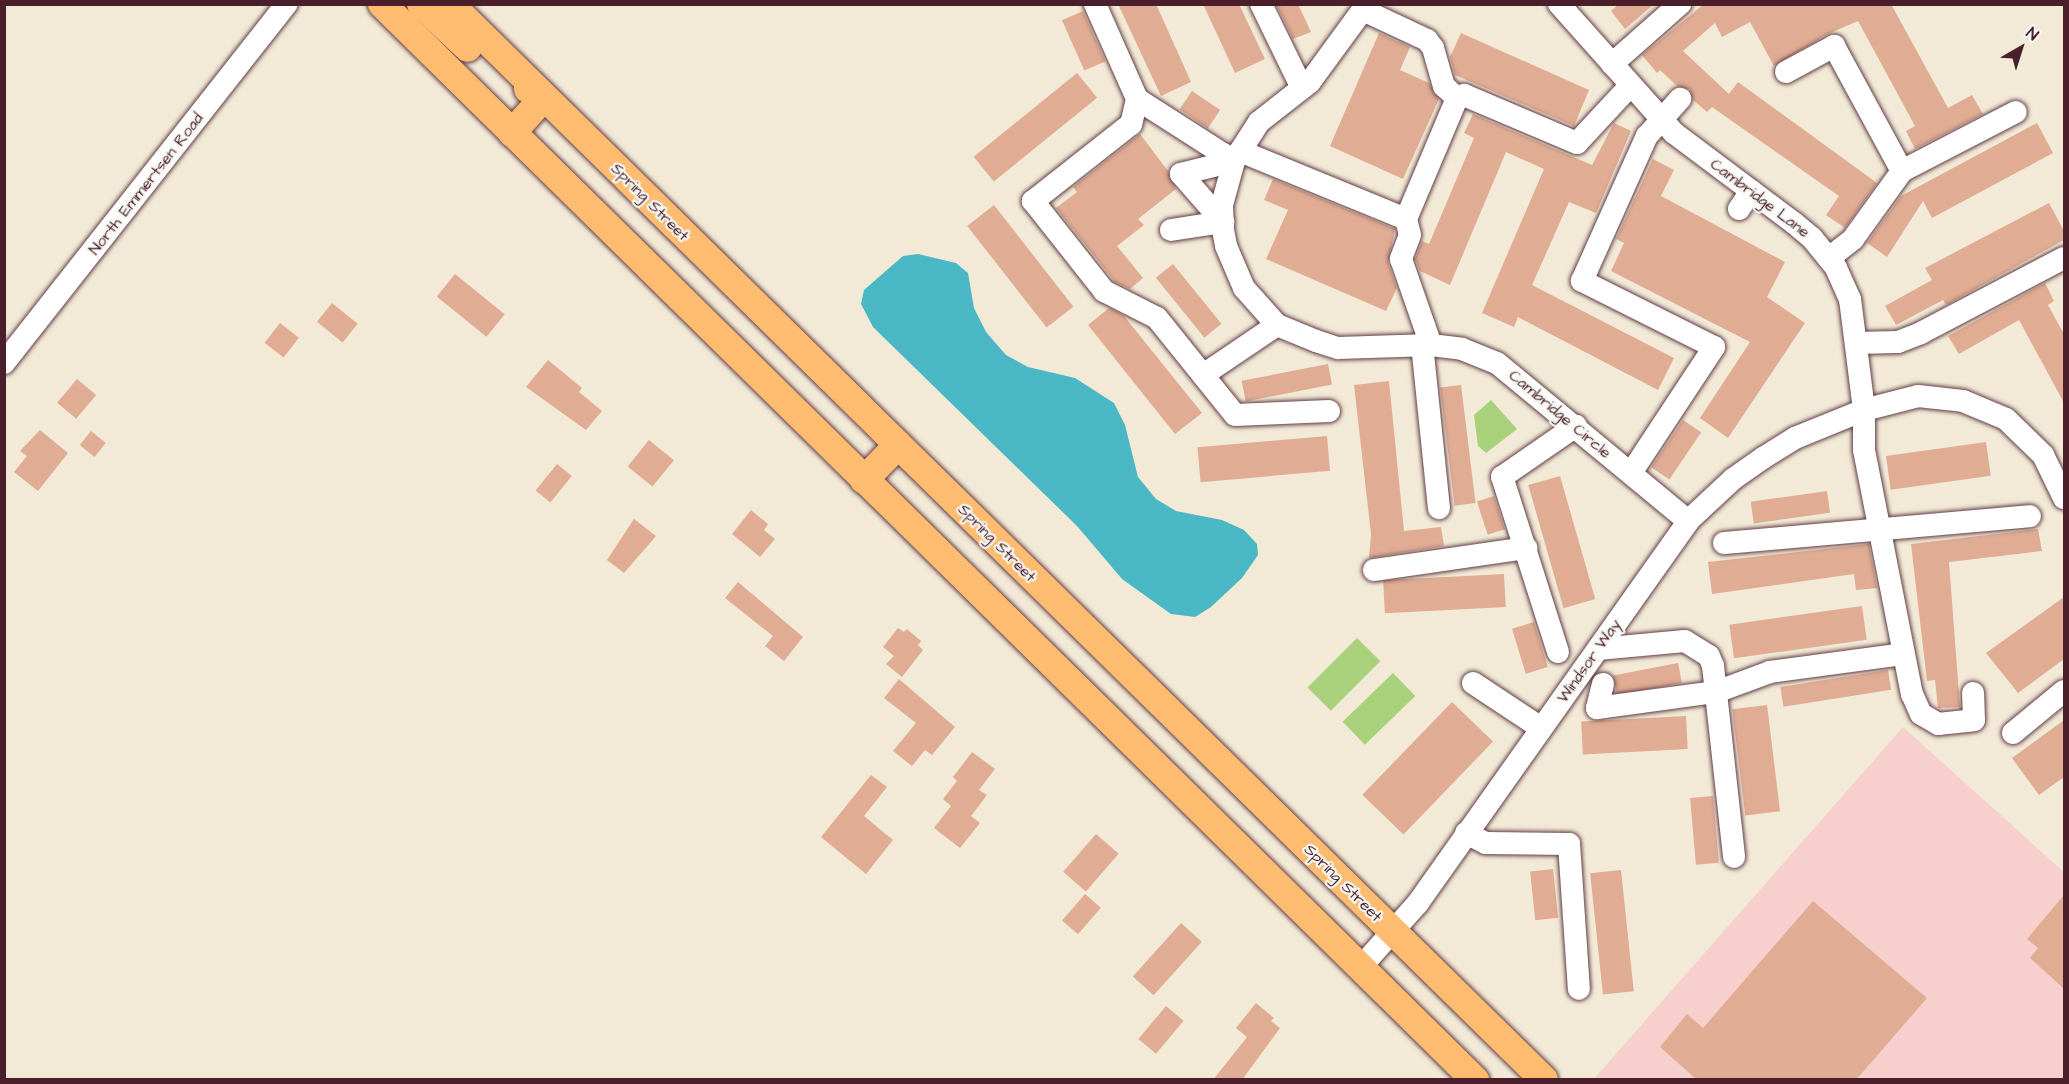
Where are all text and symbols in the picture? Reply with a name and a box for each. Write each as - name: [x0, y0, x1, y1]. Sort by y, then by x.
- north arrow: [1991, 18, 2051, 78]
- text: N: [2022, 22, 2043, 46]
- street label: North Emmertsen Road: [85, 109, 207, 259]
- street label: Cambridge Lane: [1706, 154, 1814, 242]
- street label: Spring Street: [607, 159, 693, 245]
- street label: Cambridge Circle: [1505, 366, 1615, 462]
- street label: Spring Street: [954, 500, 1040, 586]
- street label: Windsor Way: [1553, 615, 1625, 707]
- street label: Spring Street: [1300, 840, 1386, 926]

